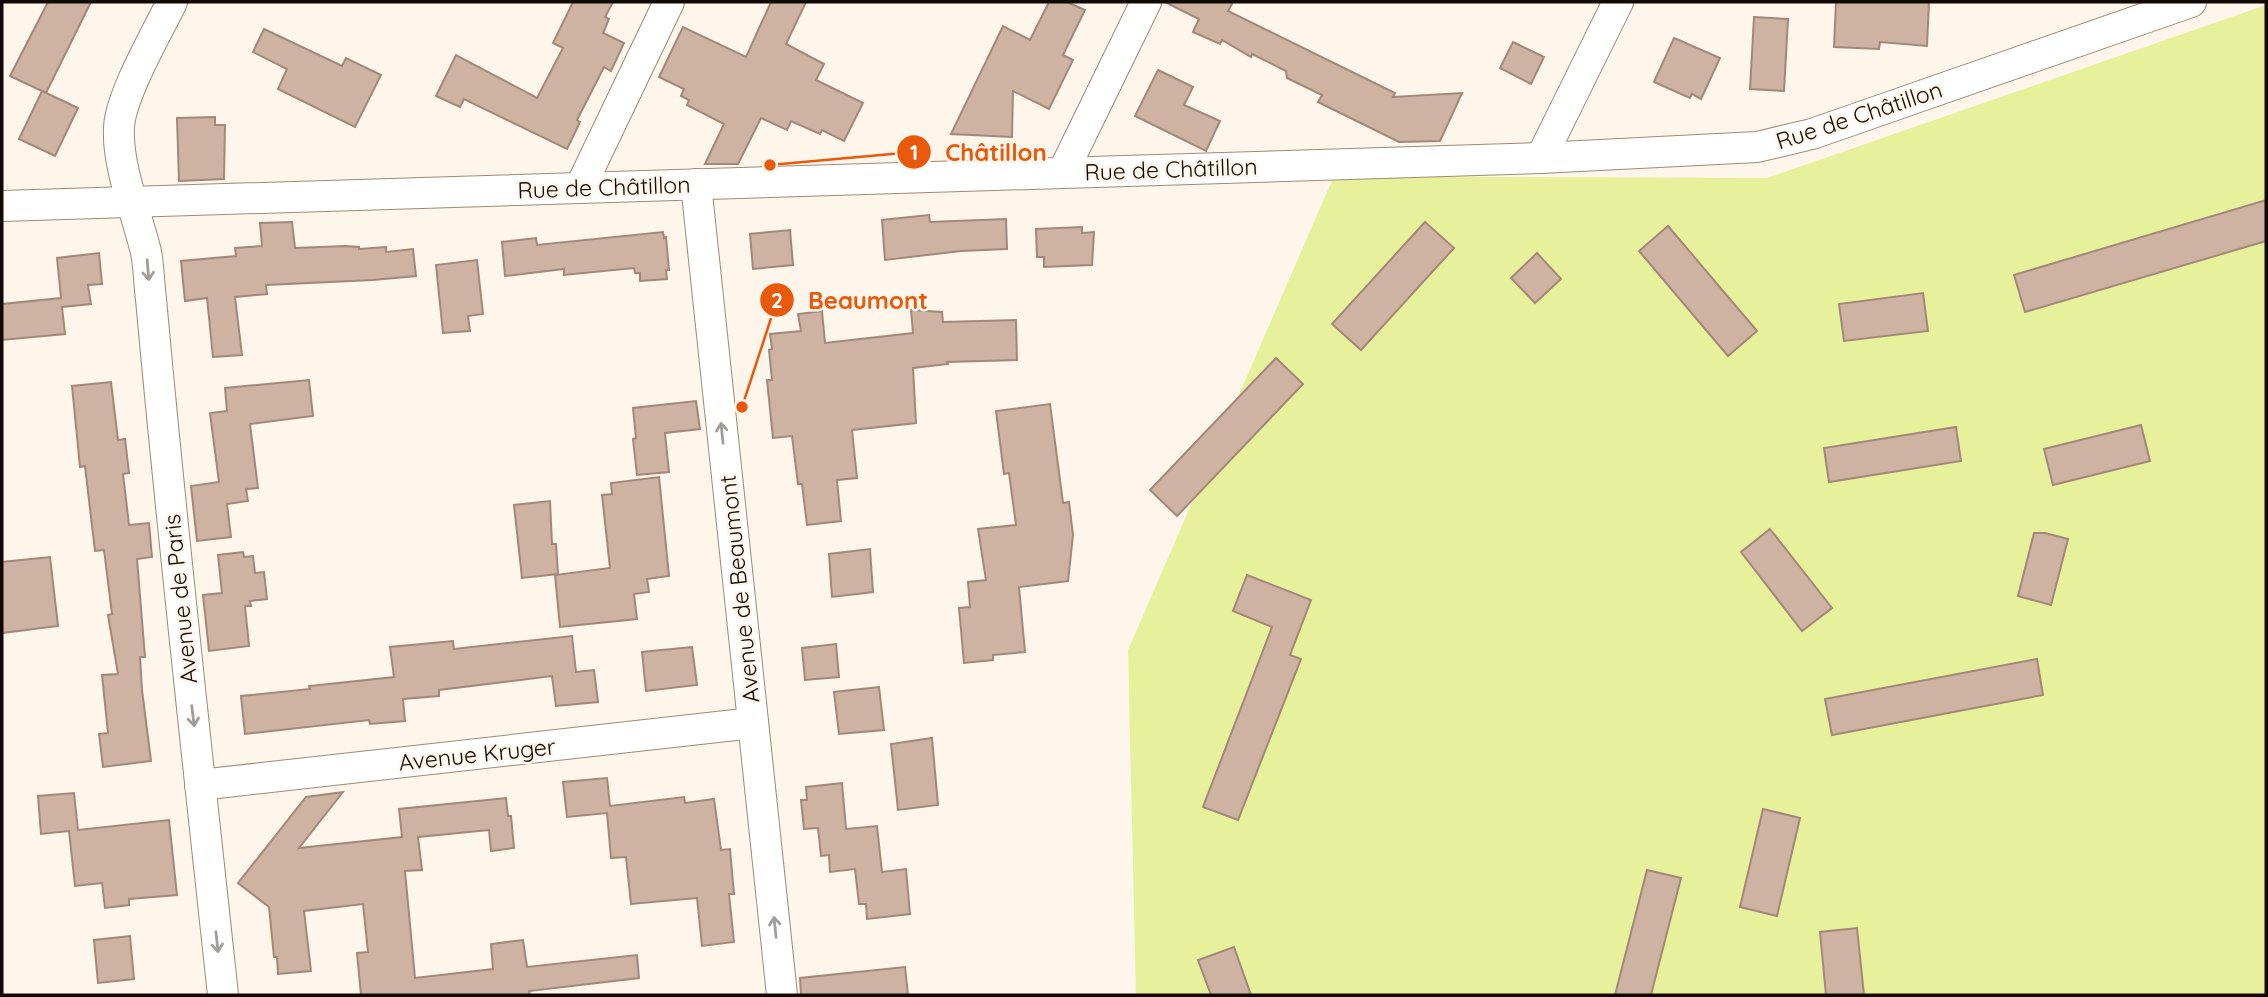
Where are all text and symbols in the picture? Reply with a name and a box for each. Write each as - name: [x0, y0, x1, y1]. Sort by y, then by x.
- street label: Rue de Châtillon: [1772, 74, 1946, 156]
- callout: Châtillon: [897, 130, 1061, 175]
- text: Châtillon: [945, 137, 1047, 167]
- text: 1: [910, 139, 918, 165]
- street label: Rue de Châtillon: [1084, 151, 1258, 187]
- street label: Rue de Châtillon: [517, 169, 691, 205]
- one-way arrow: [142, 258, 155, 281]
- callout: Beaumont: [759, 278, 942, 323]
- text: Beaumont: [808, 285, 928, 315]
- text: 2: [771, 287, 783, 313]
- one-way arrow: [716, 422, 729, 445]
- street label: Avenue de Beaumont: [713, 473, 765, 704]
- street label: Avenue de Paris: [157, 513, 203, 685]
- one-way arrow: [187, 704, 200, 726]
- street label: Avenue Kruger: [397, 731, 557, 777]
- one-way arrow: [768, 917, 781, 939]
- one-way arrow: [211, 930, 224, 953]

